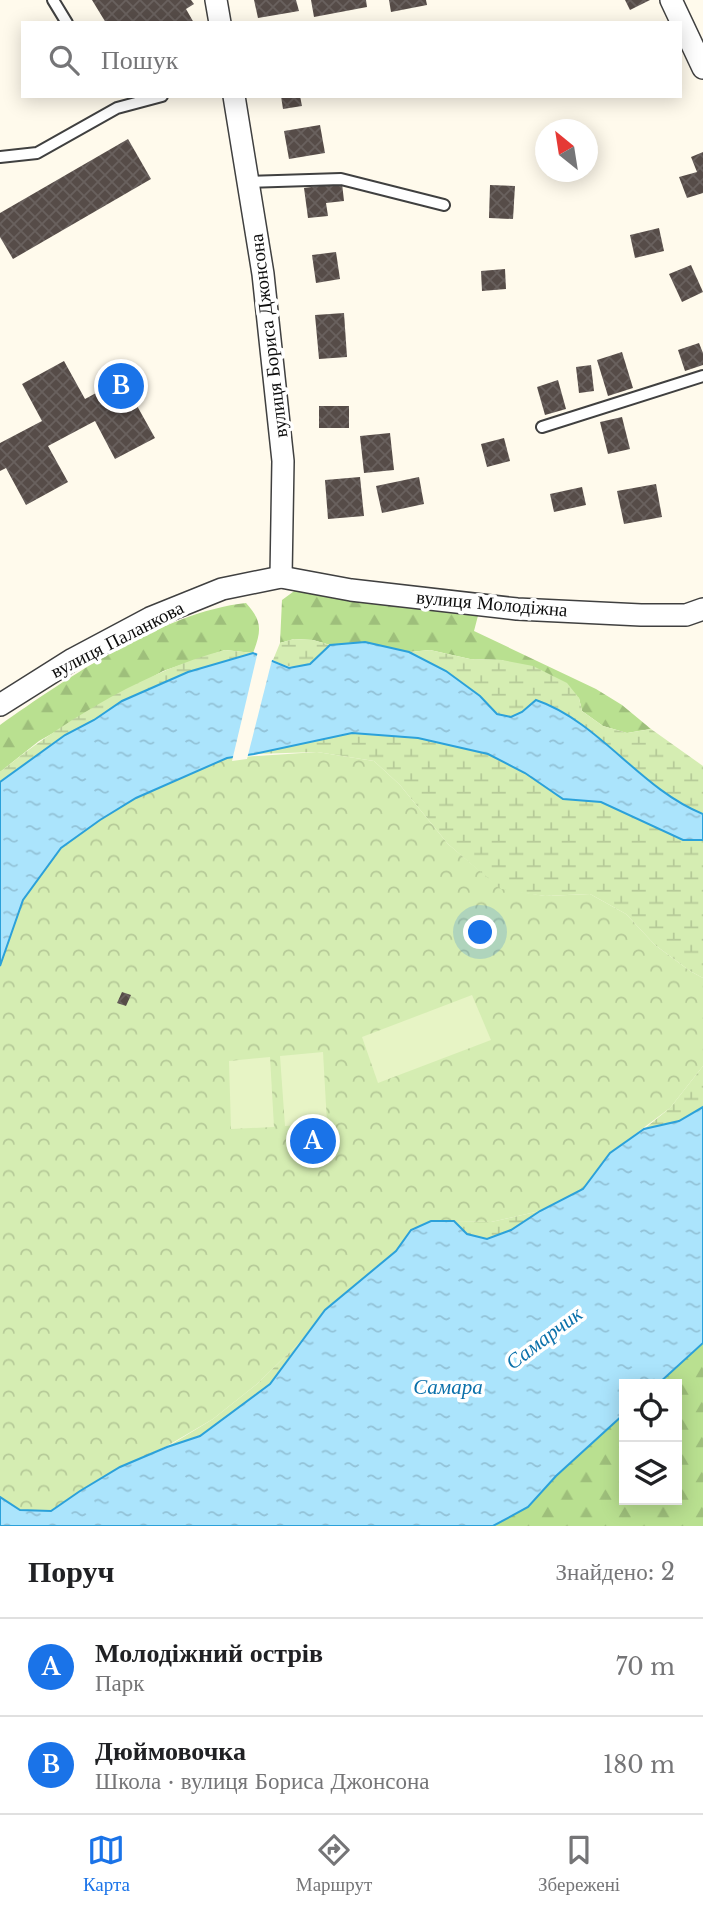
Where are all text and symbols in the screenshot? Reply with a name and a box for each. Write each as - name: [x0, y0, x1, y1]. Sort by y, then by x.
- search box: [21, 21, 682, 98]
- icon: search: [45, 41, 83, 79]
- text: Пошук: [101, 44, 178, 76]
- north arrow: [535, 119, 598, 182]
- street label: вулиця Бориса Джонсона: [244, 232, 292, 439]
- pin: B: [98, 360, 144, 412]
- street label: вулиця Молодіжна: [415, 585, 569, 622]
- street label: вулиця Паланкова: [47, 596, 188, 683]
- your location: [463, 915, 497, 949]
- pin: A: [290, 1115, 336, 1167]
- water label: Самарчик: [501, 1301, 588, 1375]
- water label: Самара: [413, 1374, 483, 1400]
- map controls: [619, 1379, 682, 1505]
- button: locate: [619, 1379, 682, 1442]
- button: layers: [619, 1442, 682, 1505]
- text: Поруч: [28, 1553, 115, 1590]
- text: Знайдено: 2: [556, 1558, 675, 1586]
- text: Молодіжний острів: [95, 1637, 323, 1669]
- text: A: [42, 1653, 60, 1681]
- text: 70 m: [616, 1653, 675, 1681]
- text: Парк: [95, 1669, 145, 1697]
- text: Дюймовочка: [95, 1735, 246, 1767]
- text: B: [42, 1751, 60, 1779]
- text: 180 m: [603, 1751, 675, 1779]
- text: Школа · вулиця Бориса Джонсона: [95, 1767, 430, 1795]
- tab: Карта: [83, 1831, 130, 1896]
- tab: Маршрут: [296, 1831, 372, 1896]
- tab: Збережені: [538, 1831, 620, 1896]

